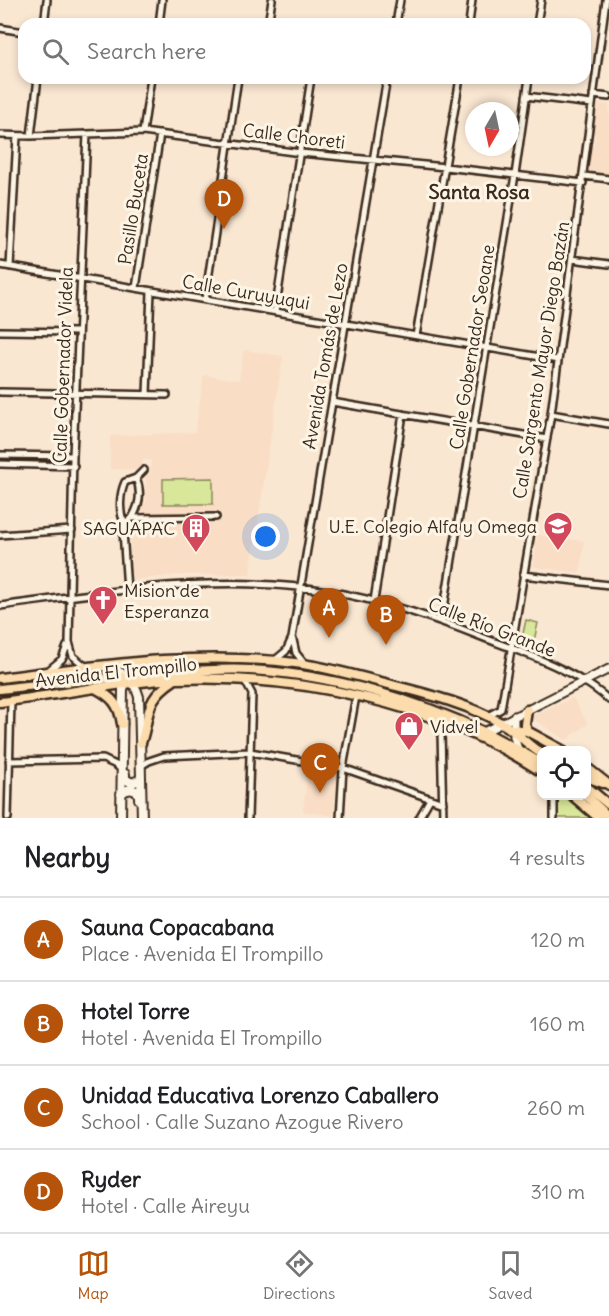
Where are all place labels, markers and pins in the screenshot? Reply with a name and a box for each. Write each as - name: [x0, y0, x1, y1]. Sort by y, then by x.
- pin: D: [204, 180, 244, 229]
- school or university icon: U.E. Colegio Alfa y Omega: [542, 510, 574, 552]
- building icon: SAGUAPAC: [180, 512, 212, 554]
- place label: U.E. Colegio Alfa y Omega: [329, 515, 537, 538]
- place label: SAGUAPAC: [83, 517, 175, 540]
- place label: Mision de Esperanza: [124, 579, 209, 623]
- church icon: Mision de Esperanza: [87, 584, 119, 626]
- pin: A: [310, 588, 348, 638]
- pin: B: [366, 596, 406, 645]
- shop icon: Vidvel: [393, 710, 425, 752]
- place label: Vidvel: [430, 715, 478, 738]
- pin: C: [300, 744, 340, 793]

